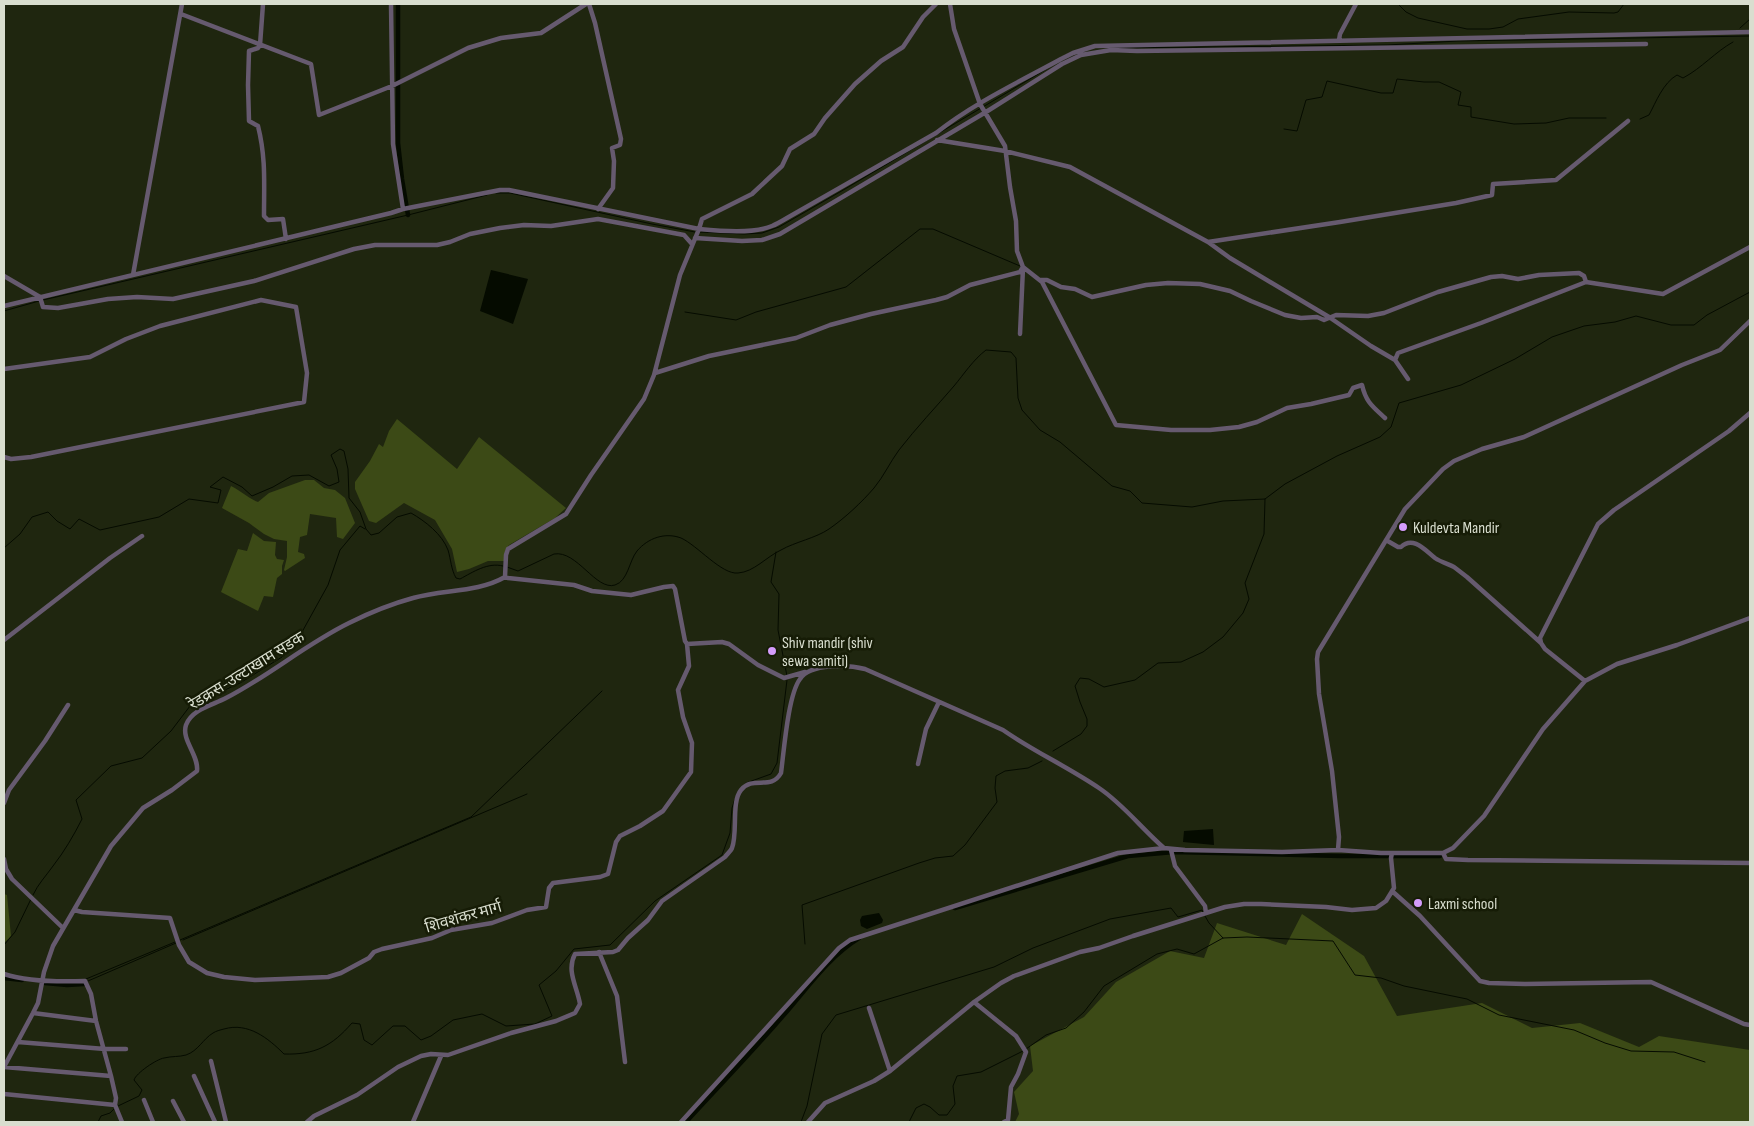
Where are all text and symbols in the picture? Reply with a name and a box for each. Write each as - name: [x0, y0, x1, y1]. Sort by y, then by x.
- place label: Kuldevta Mandir: [1413, 519, 1500, 538]
- marker: Kuldevta Mandir: [1397, 521, 1409, 533]
- street label: रेडक्रस-उल्टाखाम सडक: [184, 627, 309, 715]
- place label: Shiv mandir (shiv sewa samiti): [782, 634, 873, 671]
- marker: Shiv mandir (shiv sewa samiti): [766, 645, 778, 657]
- place label: Laxmi school: [1428, 895, 1497, 914]
- street label: शिवशंकर मार्ग: [423, 896, 505, 937]
- marker: Laxmi school: [1412, 897, 1424, 909]

